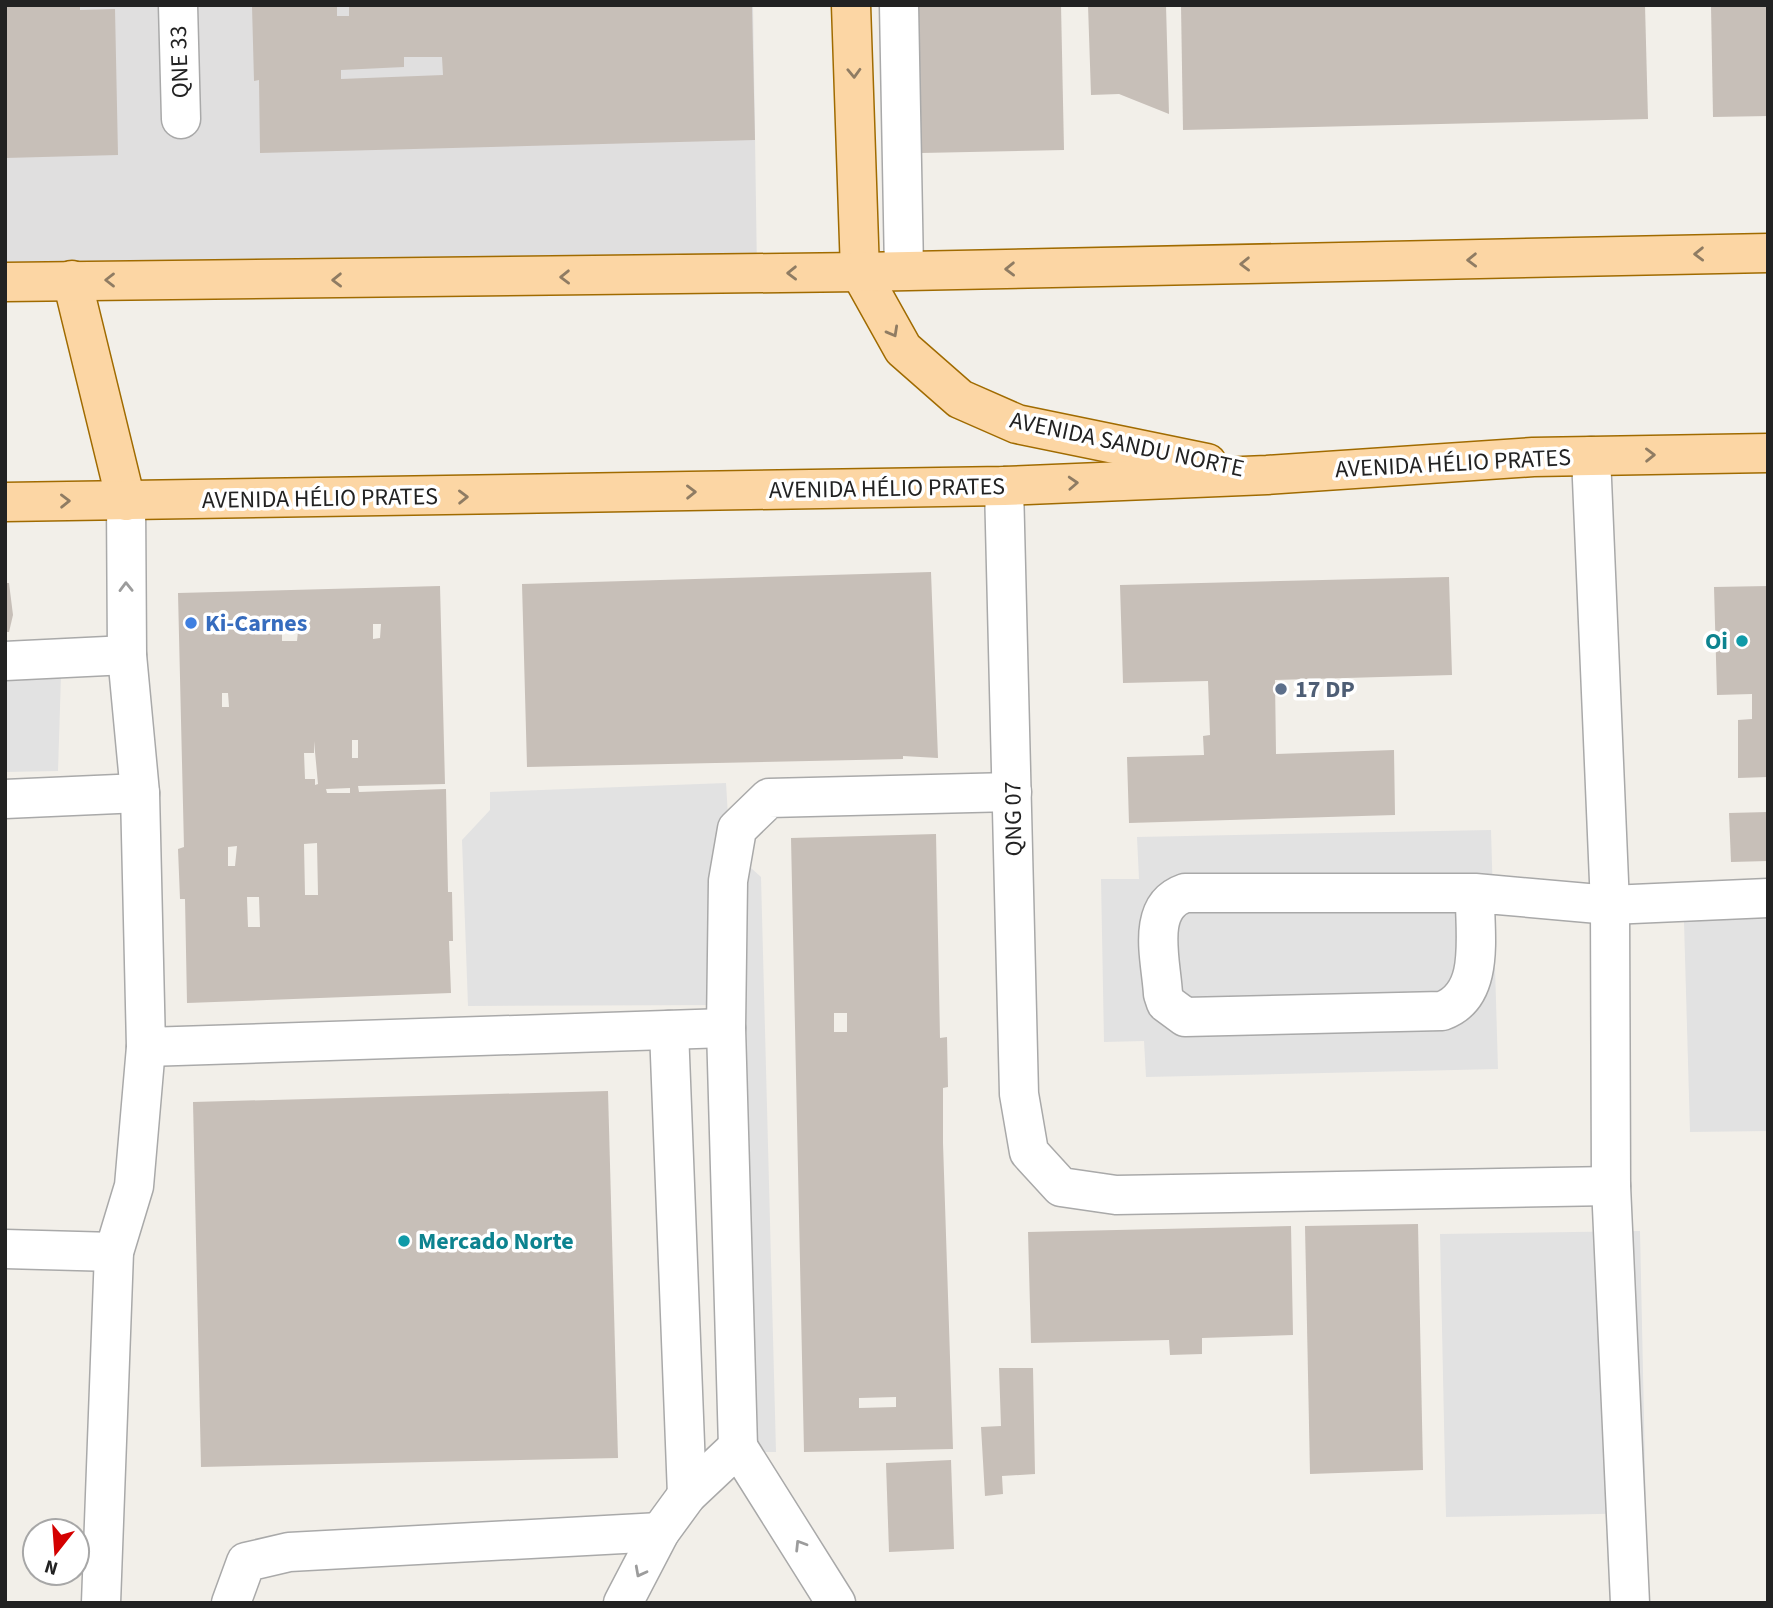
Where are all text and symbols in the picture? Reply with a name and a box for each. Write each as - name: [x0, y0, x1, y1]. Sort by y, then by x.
- street label: QNE 33: [161, 25, 198, 99]
- one-way arrow: [846, 68, 861, 79]
- one-way arrow: [1694, 247, 1705, 262]
- one-way arrow: [1466, 252, 1477, 267]
- one-way arrow: [1239, 257, 1250, 272]
- one-way arrow: [1005, 261, 1015, 277]
- one-way arrow: [786, 265, 797, 281]
- one-way arrow: [559, 269, 570, 284]
- one-way arrow: [104, 272, 114, 288]
- one-way arrow: [331, 272, 342, 288]
- one-way arrow: [885, 324, 898, 337]
- street label: AVENIDA SANDU NORTE: [1007, 403, 1247, 486]
- street label: AVENIDA HÉLIO PRATES: [1334, 440, 1572, 487]
- one-way arrow: [1645, 447, 1656, 462]
- street label: AVENIDA HÉLIO PRATES: [769, 469, 1005, 508]
- one-way arrow: [1067, 476, 1078, 491]
- street label: AVENIDA HÉLIO PRATES: [202, 479, 438, 518]
- one-way arrow: [686, 484, 696, 500]
- one-way arrow: [458, 489, 469, 504]
- one-way arrow: [61, 493, 71, 509]
- one-way arrow: [119, 581, 134, 592]
- place label: Ki-Carnes: [205, 606, 307, 641]
- marker: Ki-Carnes: [183, 615, 199, 631]
- place label: Oi: [1705, 624, 1728, 659]
- marker: Oi: [1734, 633, 1750, 649]
- place label: 17 DP: [1295, 672, 1355, 707]
- marker: 17 DP: [1273, 681, 1289, 697]
- street label: QNG 07: [995, 781, 1032, 857]
- place label: Mercado Norte: [418, 1224, 574, 1259]
- marker: Mercado Norte: [396, 1233, 412, 1249]
- north arrow: [21, 1517, 91, 1587]
- one-way arrow: [795, 1540, 808, 1553]
- text: N: [41, 1552, 61, 1582]
- one-way arrow: [634, 1565, 648, 1577]

